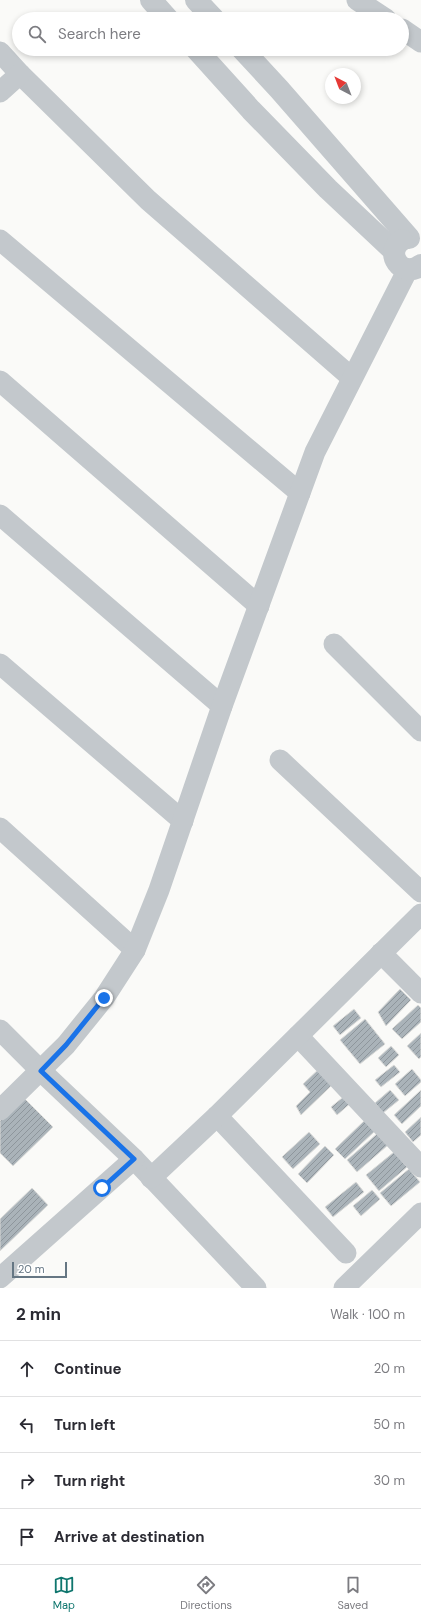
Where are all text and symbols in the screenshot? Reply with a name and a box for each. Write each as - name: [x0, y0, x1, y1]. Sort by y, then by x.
- search box: [12, 12, 409, 56]
- icon: search: [26, 23, 48, 45]
- text: Search here: [58, 24, 141, 44]
- north arrow: [325, 68, 361, 104]
- route end: [95, 989, 113, 1007]
- route start: [93, 1179, 111, 1197]
- scale bar: [12, 1260, 67, 1279]
- text: 20 m: [18, 1262, 44, 1276]
- text: 2 min: [16, 1303, 61, 1325]
- text: Walk · 100 m: [330, 1306, 405, 1323]
- icon: ahead: [16, 1358, 38, 1380]
- text: Continue: [54, 1359, 122, 1379]
- text: 20 m: [374, 1360, 405, 1377]
- icon: left: [16, 1414, 38, 1436]
- text: Turn left: [54, 1415, 115, 1435]
- text: 50 m: [373, 1416, 405, 1433]
- icon: right: [16, 1470, 38, 1492]
- text: Turn right: [54, 1471, 125, 1491]
- text: 30 m: [373, 1472, 405, 1489]
- icon: arrive: [16, 1526, 38, 1548]
- text: Arrive at destination: [54, 1527, 205, 1547]
- tab: Map: [53, 1574, 75, 1612]
- tab: Directions: [180, 1574, 232, 1612]
- tab: Saved: [337, 1574, 368, 1612]

